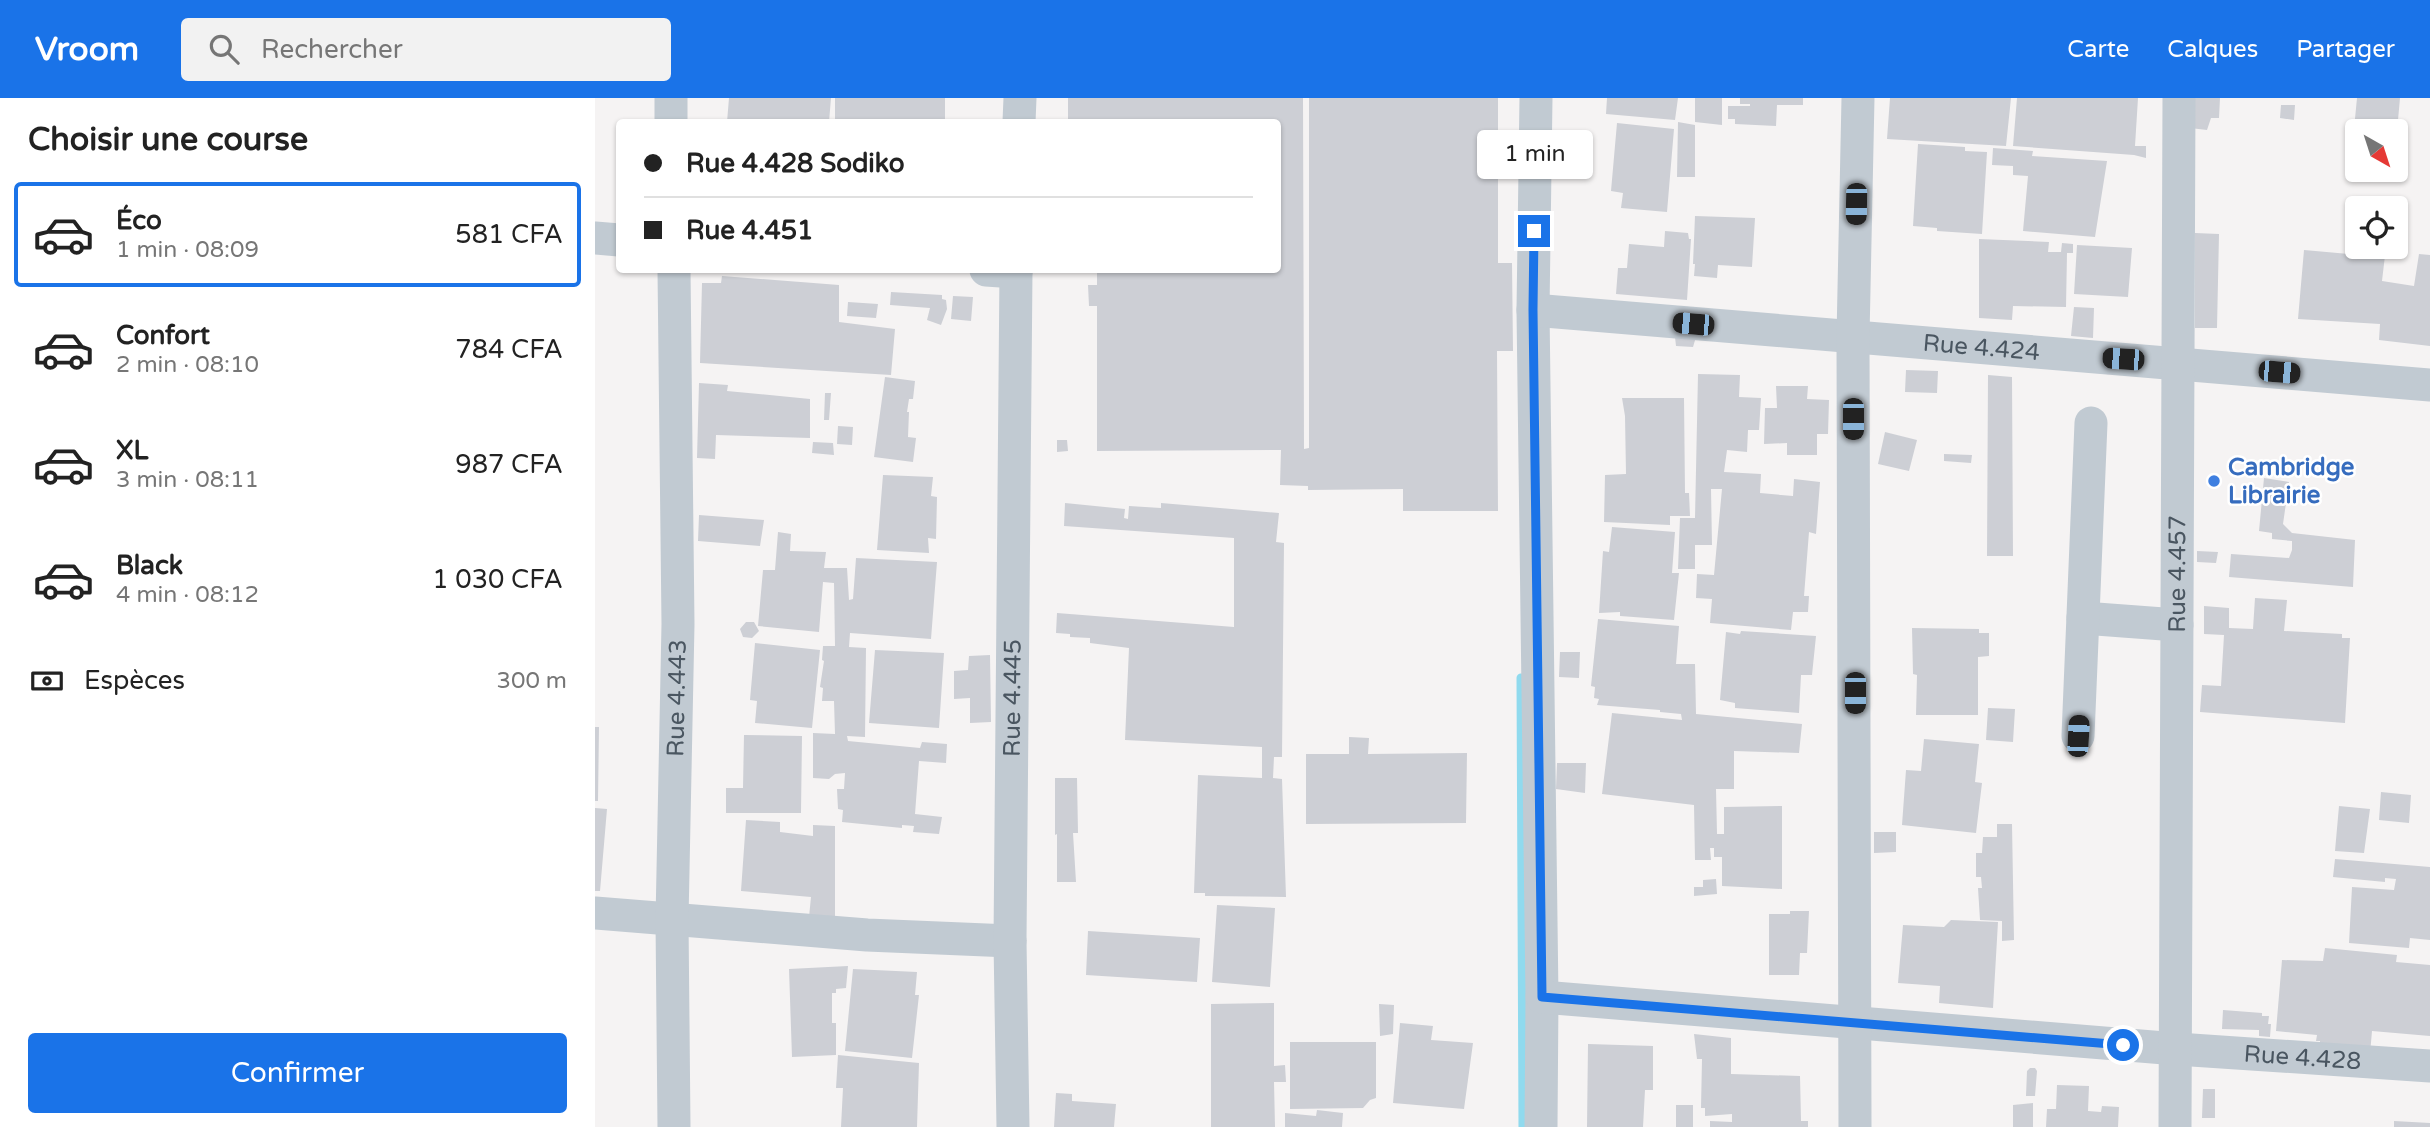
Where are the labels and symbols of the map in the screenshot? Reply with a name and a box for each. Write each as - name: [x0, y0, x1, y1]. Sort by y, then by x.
- north arrow: [2345, 119, 2408, 182]
- callout: 1 min: [1476, 130, 1592, 178]
- car: [1846, 183, 1867, 225]
- route end: [1518, 215, 1550, 247]
- car: [1672, 312, 1715, 336]
- street label: Rue 4.424: [1922, 328, 2041, 367]
- car: [2102, 347, 2145, 371]
- car: [2258, 360, 2301, 384]
- car: [1843, 398, 1864, 440]
- place label: Cambridge Librairie: [2228, 453, 2355, 510]
- marker: Cambridge Librairie: [2206, 473, 2222, 489]
- street label: Rue 4.457: [2162, 515, 2192, 633]
- street label: Rue 4.443: [661, 639, 692, 757]
- street label: Rue 4.445: [997, 639, 1027, 757]
- car: [1845, 672, 1866, 714]
- car: [2067, 714, 2090, 758]
- route start: [2107, 1029, 2139, 1061]
- street label: Rue 4.428: [2243, 1039, 2362, 1076]

